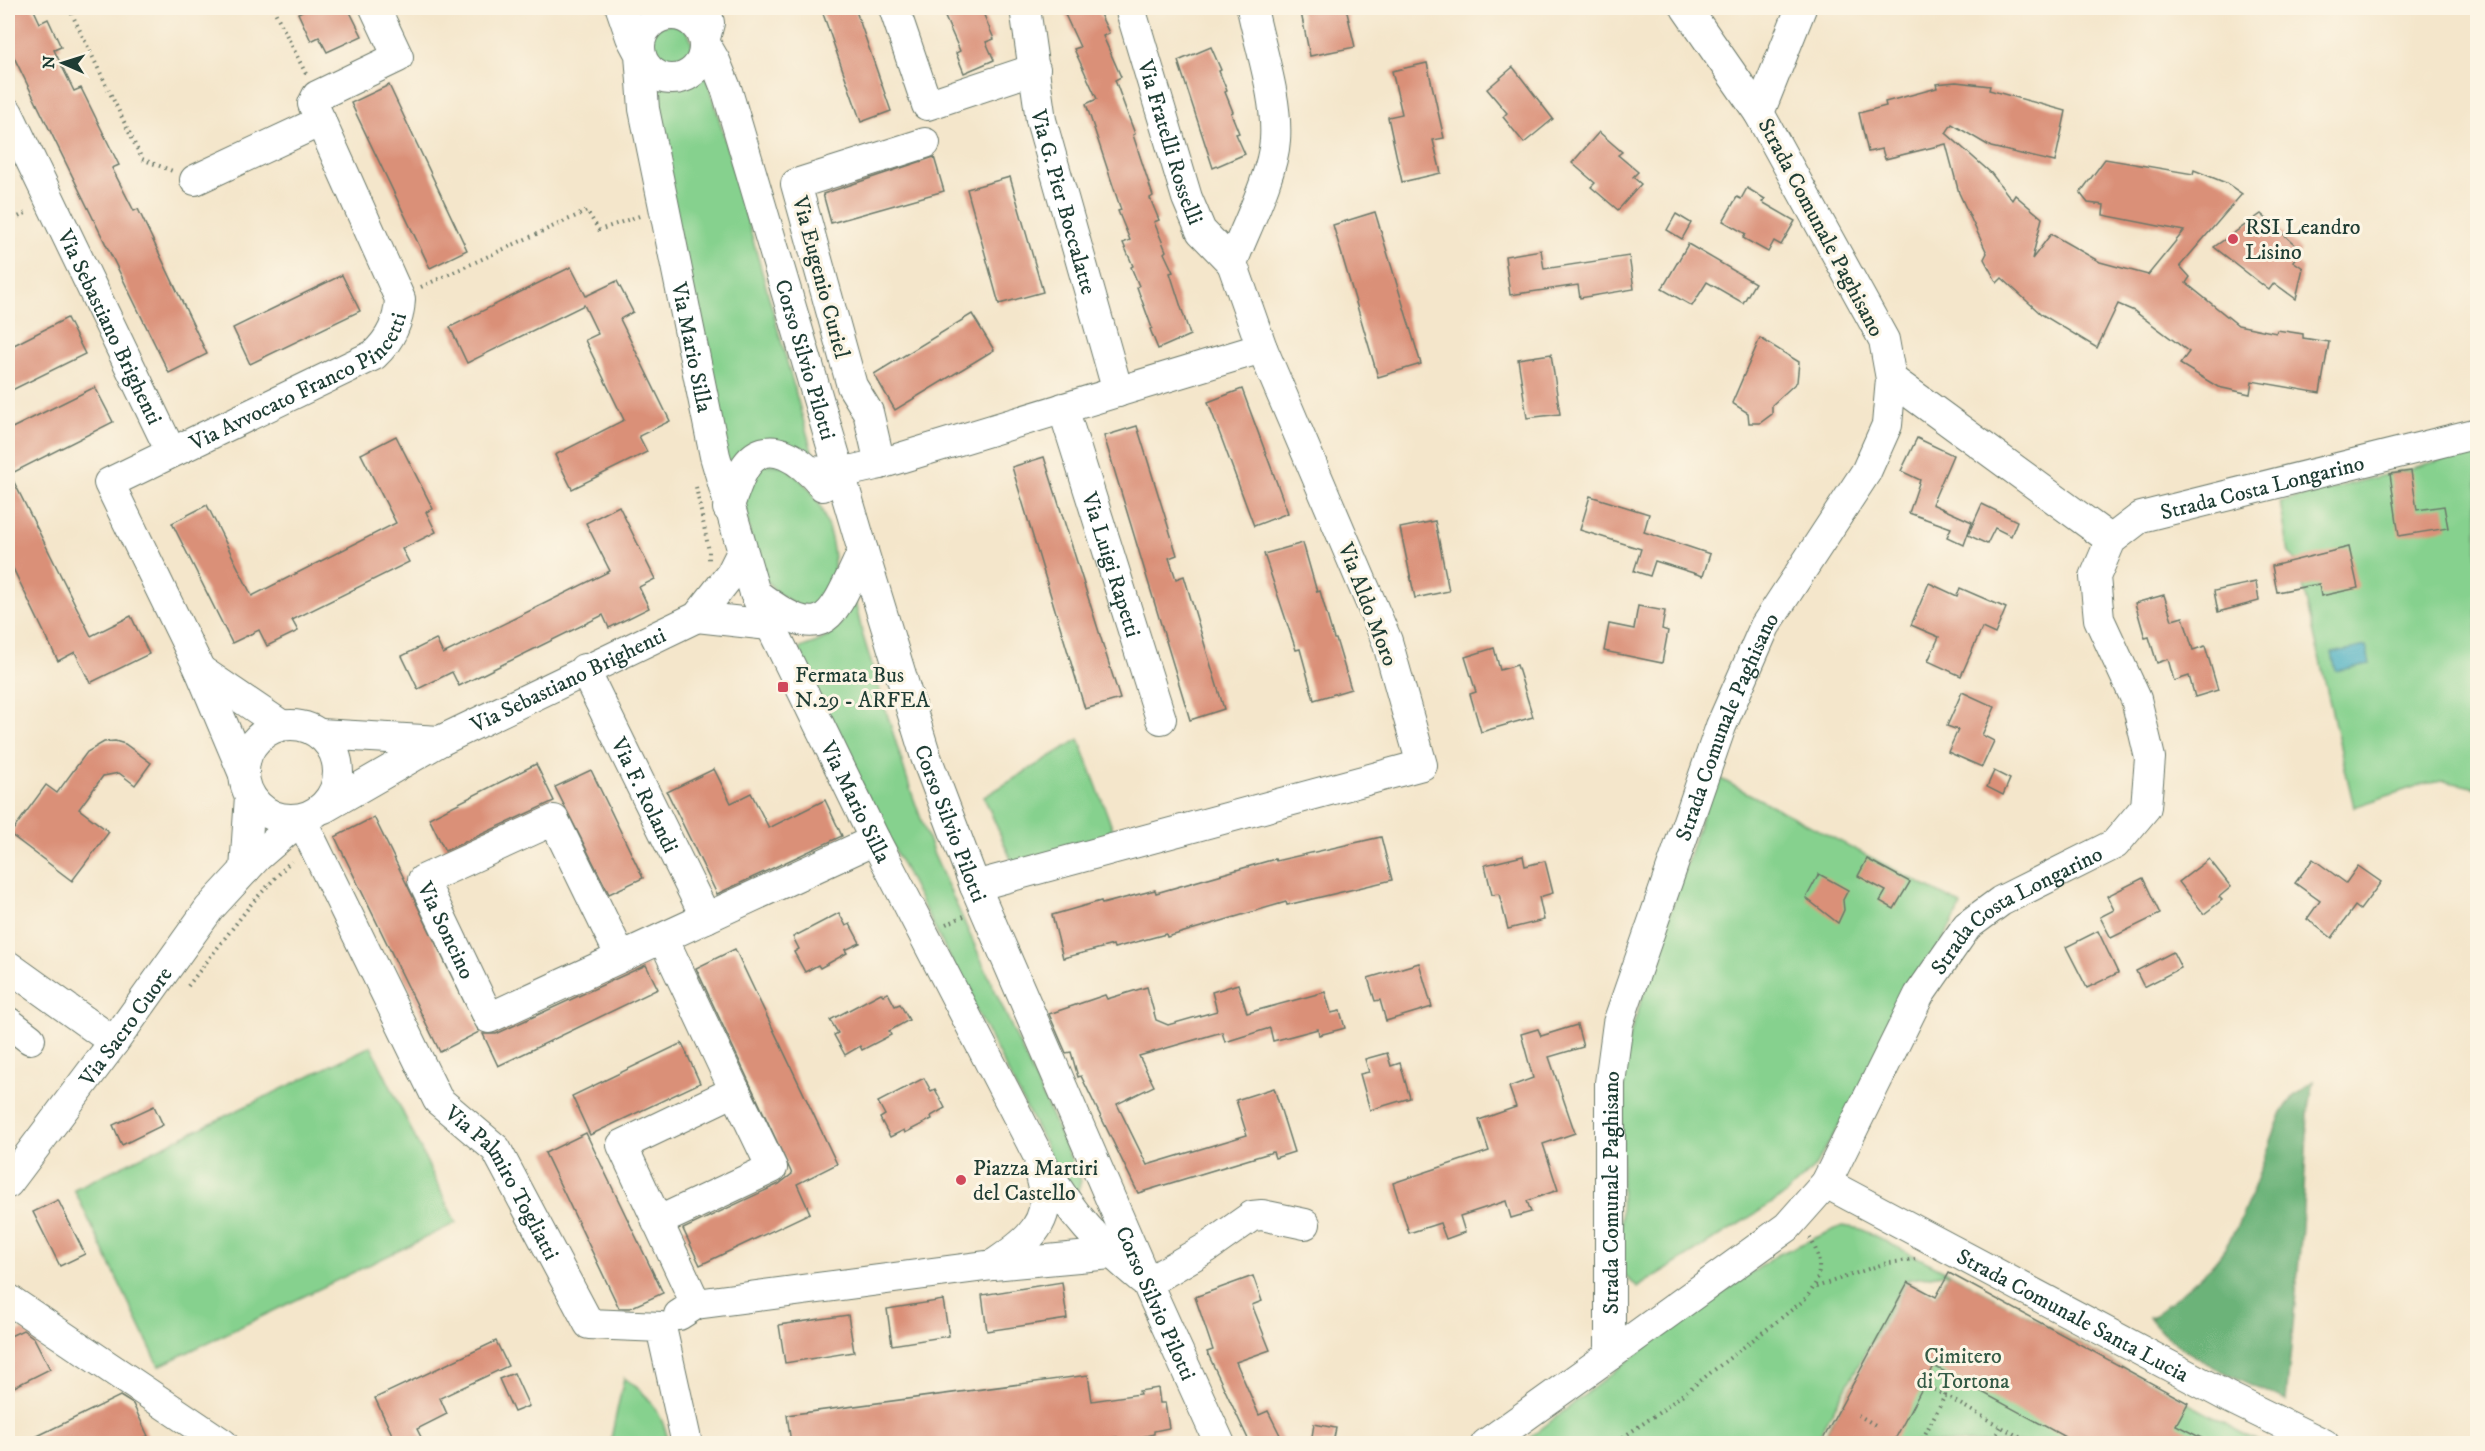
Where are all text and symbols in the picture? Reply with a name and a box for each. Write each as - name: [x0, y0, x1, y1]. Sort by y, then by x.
- north arrow: [33, 33, 93, 93]
- text: N: [39, 55, 59, 69]
- street label: Via Fratelli Rosselli: [1131, 56, 1209, 229]
- street label: Via G. Pier Boccalatte: [1024, 107, 1102, 298]
- street label: Strada Comunale Paghisano: [1752, 114, 1890, 342]
- street label: Via Eugenio Curiel: [786, 192, 855, 362]
- place label: RSI Leandro Lisino: [2245, 214, 2361, 266]
- street label: Via Sebastiano Brighenti: [51, 224, 168, 429]
- marker: RSI Leandro Lisino: [2226, 232, 2240, 246]
- street label: Corso Silvio Pilotti: [768, 276, 841, 443]
- street label: Via Mario Silla: [665, 279, 718, 415]
- street label: Via Avvocato Franco Pincetti: [185, 310, 413, 457]
- street label: Strada Costa Longarino: [2158, 450, 2367, 527]
- street label: Via Luigi Rapetti: [1075, 488, 1146, 641]
- street label: Via Aldo Moro: [1331, 538, 1403, 670]
- street label: Strada Comunale Paghisano: [1670, 608, 1785, 845]
- street label: Via Sebastiano Brighenti: [466, 622, 670, 740]
- place label: Fermata Bus N.29 - ARFEA: [795, 662, 931, 714]
- marker: Fermata Bus N.29 - ARFEA: [776, 680, 790, 694]
- street label: Via F. Rolandi: [604, 732, 684, 857]
- street label: Via Mario Silla: [814, 736, 897, 868]
- street label: Corso Silvio Pilotti: [908, 742, 992, 906]
- street label: Strada Costa Longarino: [1925, 840, 2107, 980]
- street label: Via Soncino: [410, 877, 480, 984]
- street label: Via Sacro Cuore: [73, 962, 178, 1092]
- street label: Strada Comunale Paghisano: [1598, 1069, 1626, 1315]
- street label: Via Palmiro Togliatti: [438, 1099, 564, 1265]
- place label: Piazza Martiri del Castello: [973, 1155, 1098, 1207]
- marker: Piazza Martiri del Castello: [954, 1173, 968, 1187]
- street label: Corso Silvio Pilotti: [1109, 1222, 1201, 1385]
- street label: Strada Comunale Santa Lucia: [1952, 1243, 2194, 1389]
- park label: Cimitero di Tortona: [1916, 1343, 2010, 1395]

